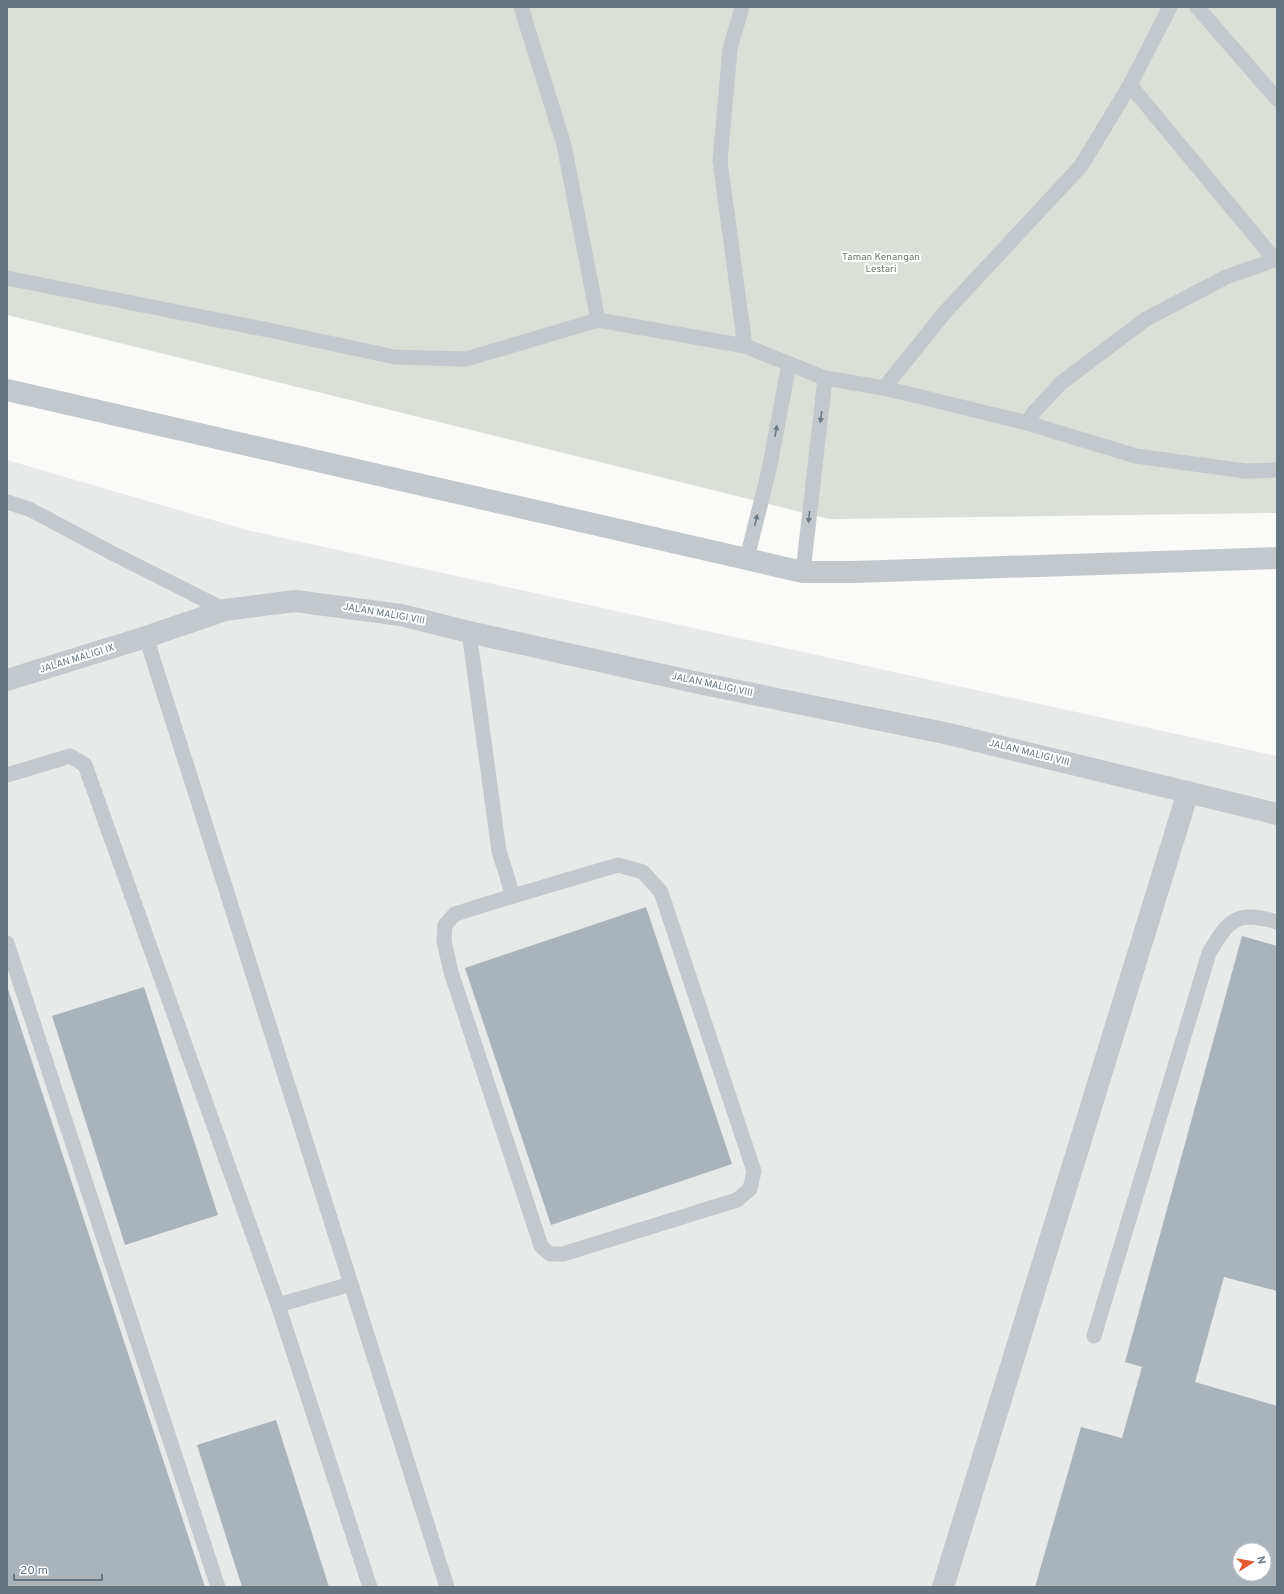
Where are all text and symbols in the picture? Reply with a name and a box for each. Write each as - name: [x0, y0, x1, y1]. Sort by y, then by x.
- park label: Taman Kenangan Lestari: [842, 251, 920, 276]
- one-way arrow: [817, 410, 824, 423]
- one-way arrow: [773, 425, 779, 438]
- one-way arrow: [806, 511, 812, 523]
- one-way arrow: [754, 514, 760, 526]
- street label: JALAN MALIGI VIII: [342, 600, 426, 628]
- street label: JALAN MALIGI IX: [38, 641, 116, 677]
- street label: JALAN MALIGI VIII: [670, 670, 754, 700]
- street label: JALAN MALIGI VIII: [987, 737, 1071, 769]
- north arrow: [1232, 1542, 1272, 1582]
- text: N: [1253, 1555, 1268, 1565]
- scale bar: [14, 1556, 102, 1582]
- text: 20 m: [20, 1563, 48, 1579]

